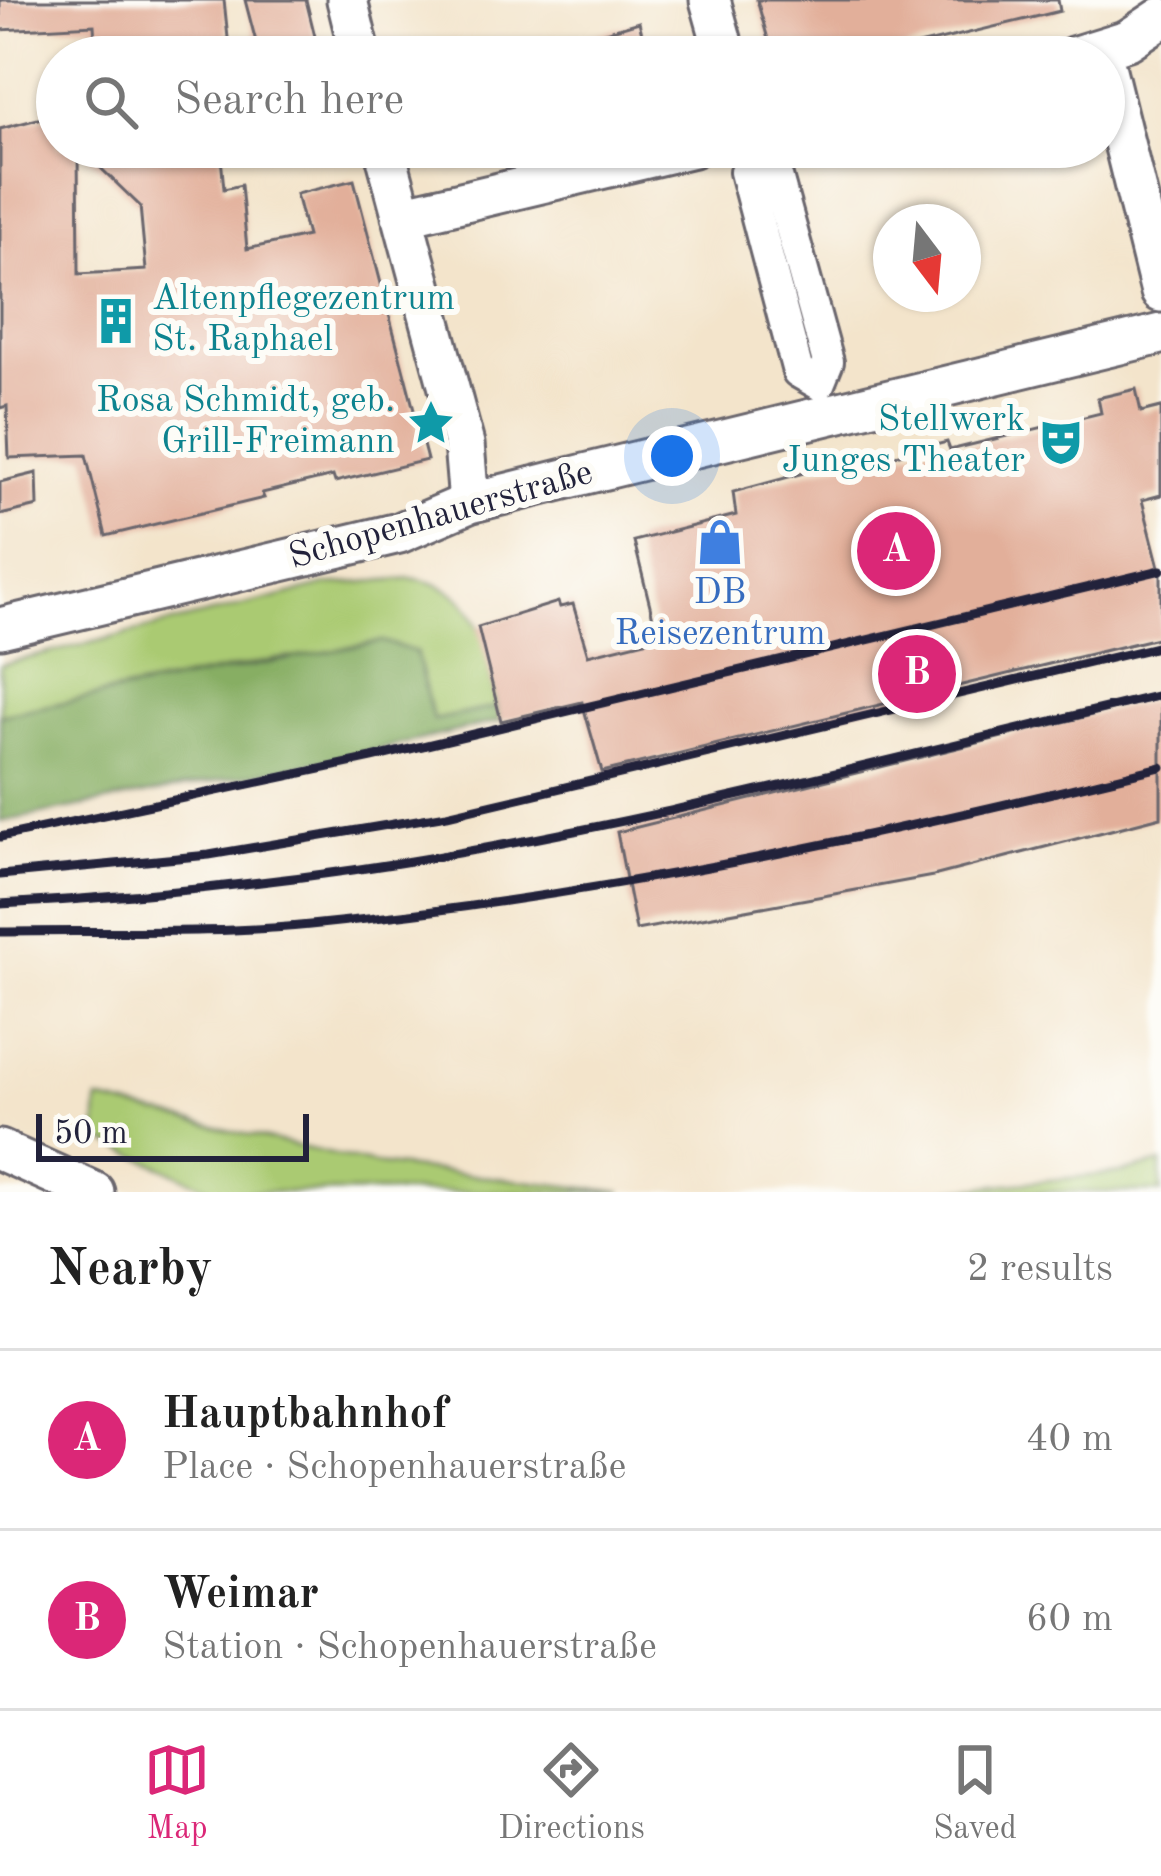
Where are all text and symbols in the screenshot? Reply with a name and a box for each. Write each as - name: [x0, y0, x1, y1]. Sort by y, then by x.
- search box: [36, 36, 1125, 168]
- icon: search: [78, 69, 144, 135]
- text: Search here: [174, 79, 404, 124]
- north arrow: [873, 204, 981, 312]
- place label: Altenpflegezentrum St. Raphael: [152, 282, 455, 359]
- building icon: Altenpflegezentrum St. Raphael: [91, 296, 141, 346]
- place label: Rosa Schmidt, geb. Grill-Freimann: [96, 384, 395, 461]
- place icon: Rosa Schmidt, geb. Grill-Freimann: [406, 398, 456, 448]
- place label: Stellwerk Junges Theater: [782, 403, 1025, 480]
- theatre icon: Stellwerk Junges Theater: [1036, 417, 1086, 467]
- your location: [642, 426, 702, 486]
- street label: Schopenhauerstraße: [285, 455, 597, 577]
- pin: A: [857, 506, 935, 596]
- shop icon: DB Reisezentrum: [695, 517, 745, 567]
- place label: DB Reisezentrum: [614, 576, 826, 653]
- pin: B: [878, 629, 956, 719]
- scale bar: [36, 1108, 309, 1161]
- text: 50 m: [54, 1118, 128, 1151]
- text: Nearby: [48, 1245, 213, 1296]
- text: 2 results: [967, 1250, 1113, 1289]
- text: Hauptbahnhof: [162, 1393, 448, 1438]
- text: A: [72, 1420, 102, 1459]
- text: 40 m: [1026, 1420, 1113, 1459]
- text: Place · Schopenhauerstraße: [162, 1448, 627, 1487]
- text: Weimar: [162, 1573, 319, 1618]
- text: B: [73, 1600, 101, 1639]
- text: 60 m: [1026, 1600, 1113, 1639]
- text: Station · Schopenhauerstraße: [162, 1628, 657, 1667]
- tab: Map: [144, 1737, 210, 1850]
- tab: Directions: [498, 1737, 645, 1850]
- tab: Saved: [933, 1737, 1017, 1850]

